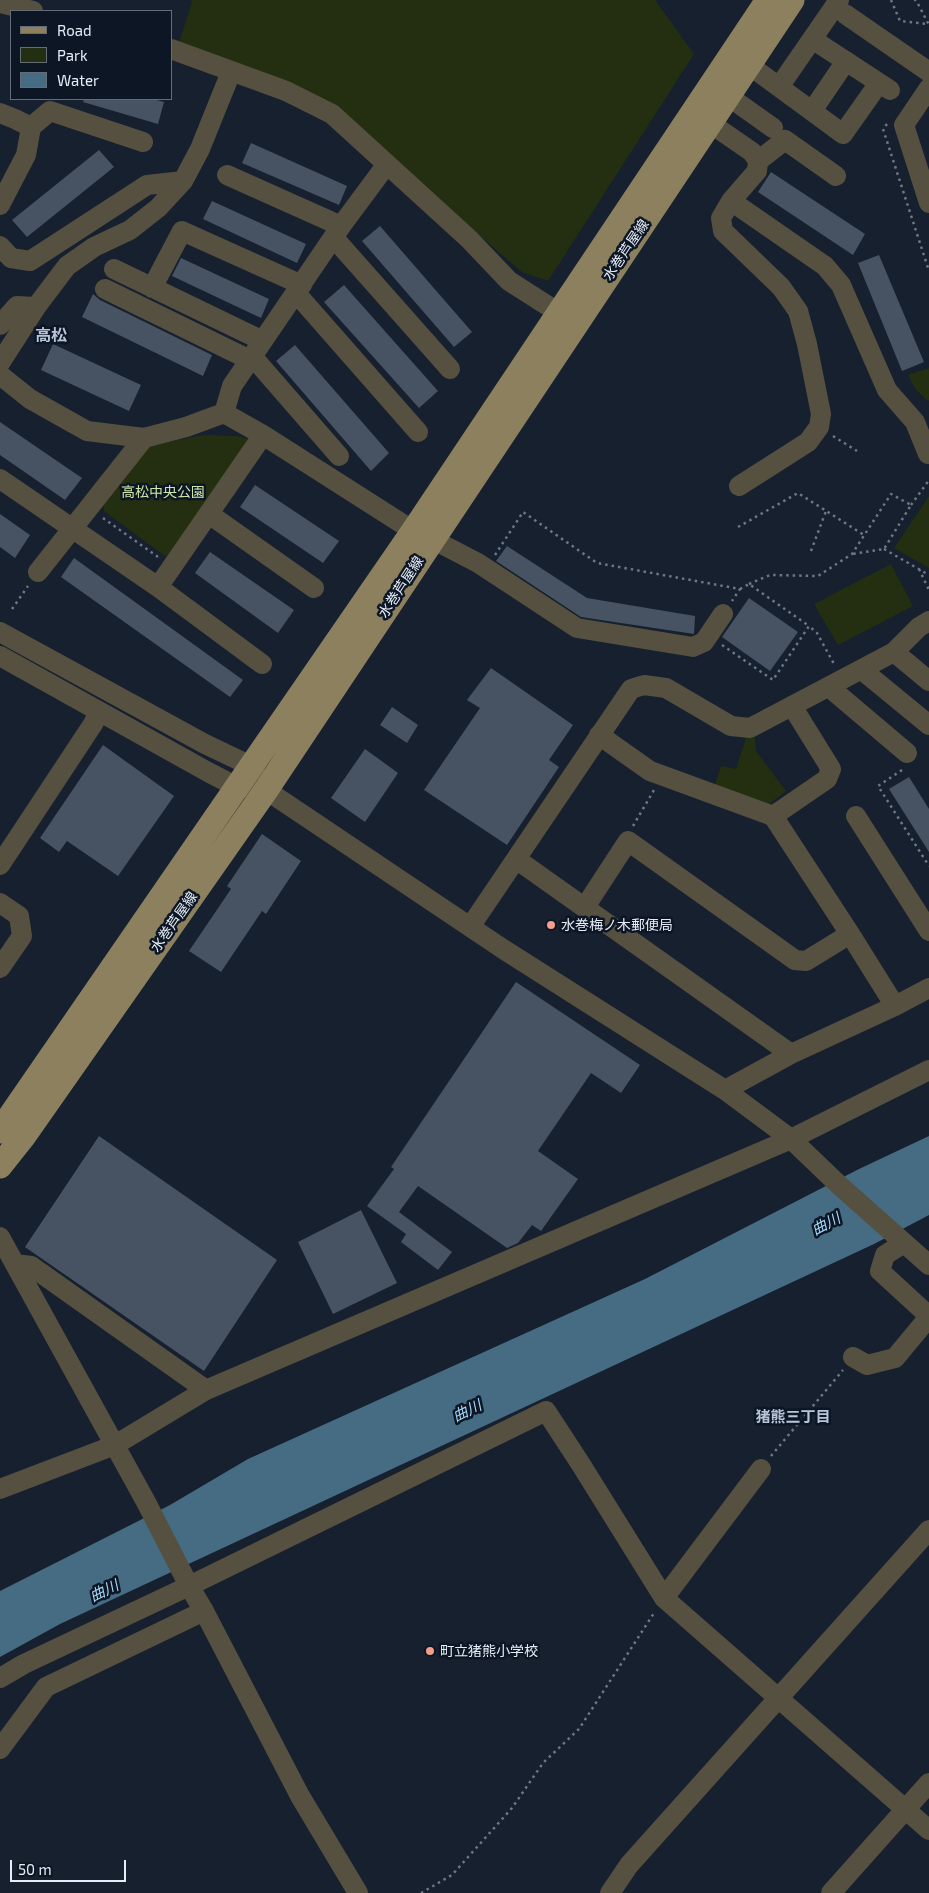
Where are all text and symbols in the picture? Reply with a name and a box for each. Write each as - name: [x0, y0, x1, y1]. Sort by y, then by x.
- legend: [10, 10, 172, 100]
- text: Road: [57, 21, 92, 39]
- text: Park: [57, 46, 88, 64]
- text: Water: [57, 71, 99, 89]
- street label: 水巻芦屋線: [599, 216, 653, 284]
- district label: 高松: [35, 326, 67, 346]
- park label: 高松中央公園: [121, 484, 205, 500]
- street label: 水巻芦屋線: [375, 553, 427, 621]
- street label: 水巻芦屋線: [147, 889, 201, 955]
- place label: 水巻梅ノ木郵便局: [561, 917, 673, 933]
- marker: 水巻梅ノ木郵便局: [545, 919, 557, 931]
- water label: 曲川: [809, 1209, 843, 1239]
- water label: 曲川: [450, 1396, 484, 1426]
- district label: 猪熊三丁目: [756, 1408, 830, 1426]
- water label: 曲川: [87, 1576, 121, 1606]
- place label: 町立猪熊小学校: [440, 1643, 538, 1659]
- marker: 町立猪熊小学校: [424, 1645, 436, 1657]
- scale bar: [12, 1850, 129, 1882]
- text: 50 m: [18, 1860, 52, 1878]

